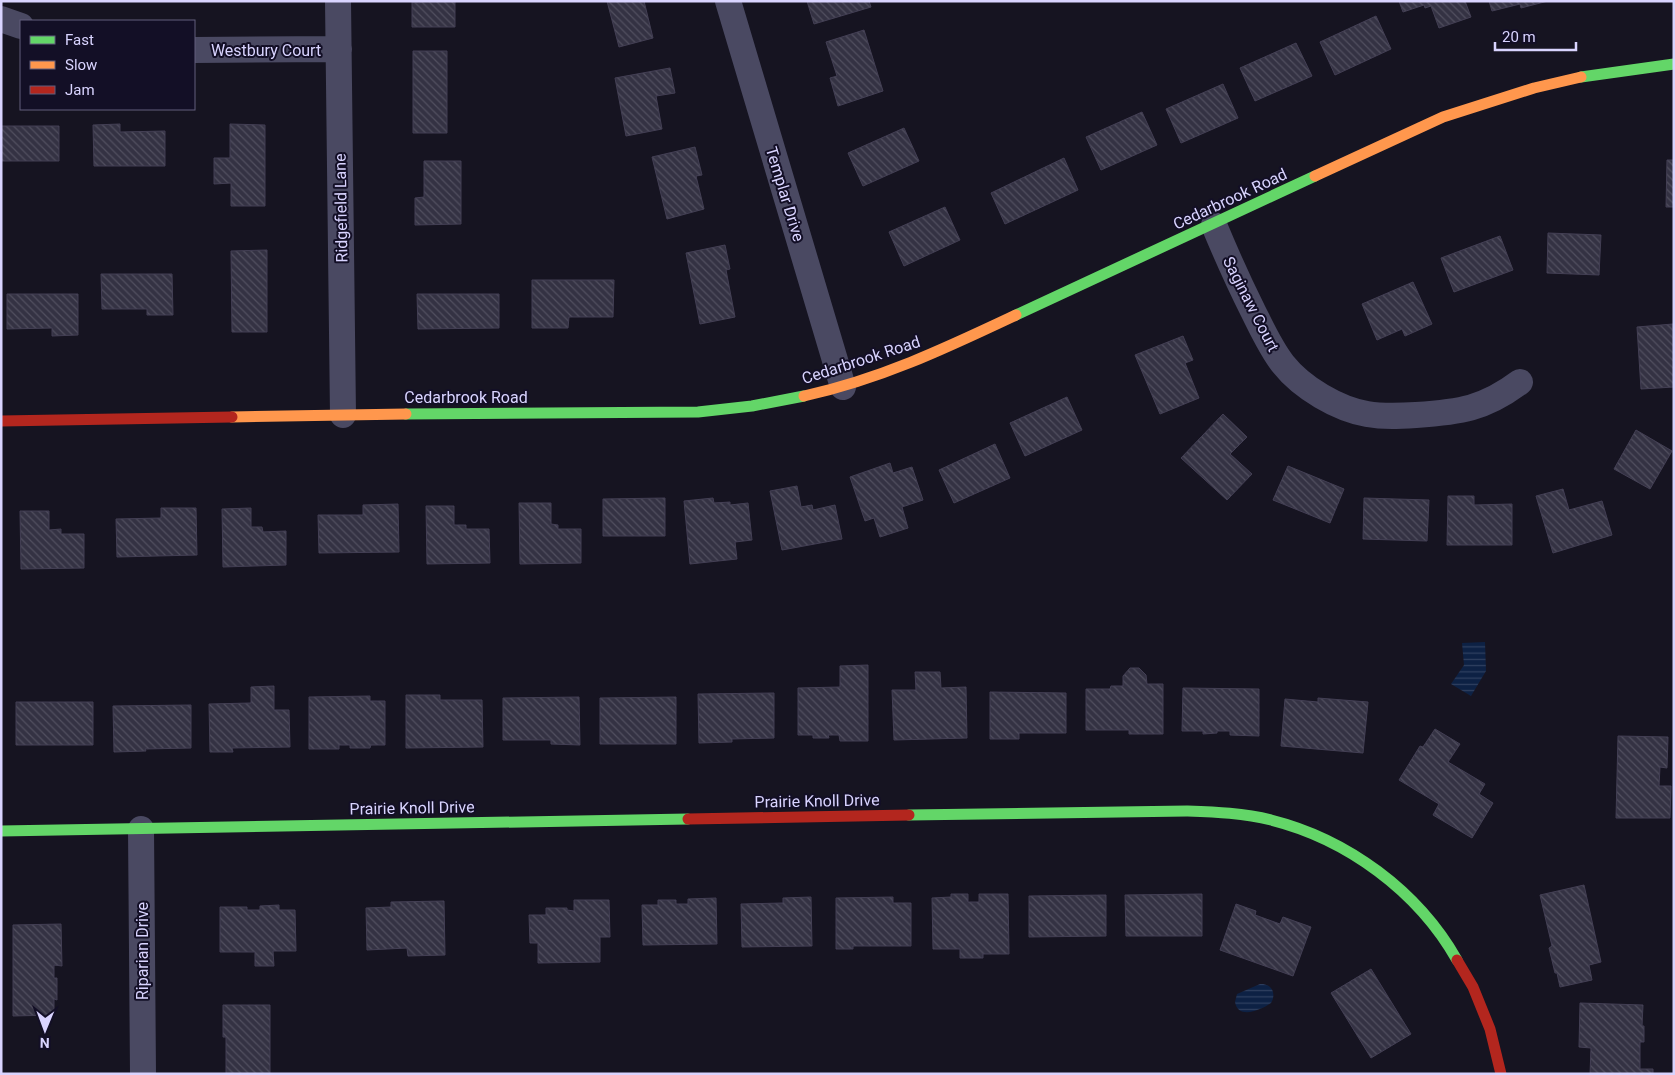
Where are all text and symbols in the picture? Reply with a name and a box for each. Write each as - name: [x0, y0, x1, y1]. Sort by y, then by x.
- legend: [20, 20, 195, 110]
- scale bar: [1495, 20, 1576, 52]
- text: 20 m: [1502, 28, 1536, 46]
- text: Fast: [65, 31, 94, 49]
- street label: Westbury Court: [211, 41, 321, 60]
- text: Slow: [65, 56, 97, 74]
- text: Jam: [65, 81, 95, 99]
- street label: Templar Drive: [762, 144, 808, 244]
- street label: Ridgefield Lane: [331, 153, 351, 263]
- street label: Cedarbrook Road: [1170, 164, 1290, 234]
- street label: Saginaw Court: [1219, 253, 1283, 355]
- street label: Cedarbrook Road: [799, 332, 923, 388]
- street label: Cedarbrook Road: [404, 388, 528, 407]
- street label: Prairie Knoll Drive: [754, 790, 880, 812]
- street label: Prairie Knoll Drive: [349, 797, 475, 819]
- street label: Riparian Drive: [133, 902, 152, 1000]
- north arrow: [20, 1005, 70, 1055]
- text: N: [40, 1035, 50, 1051]

